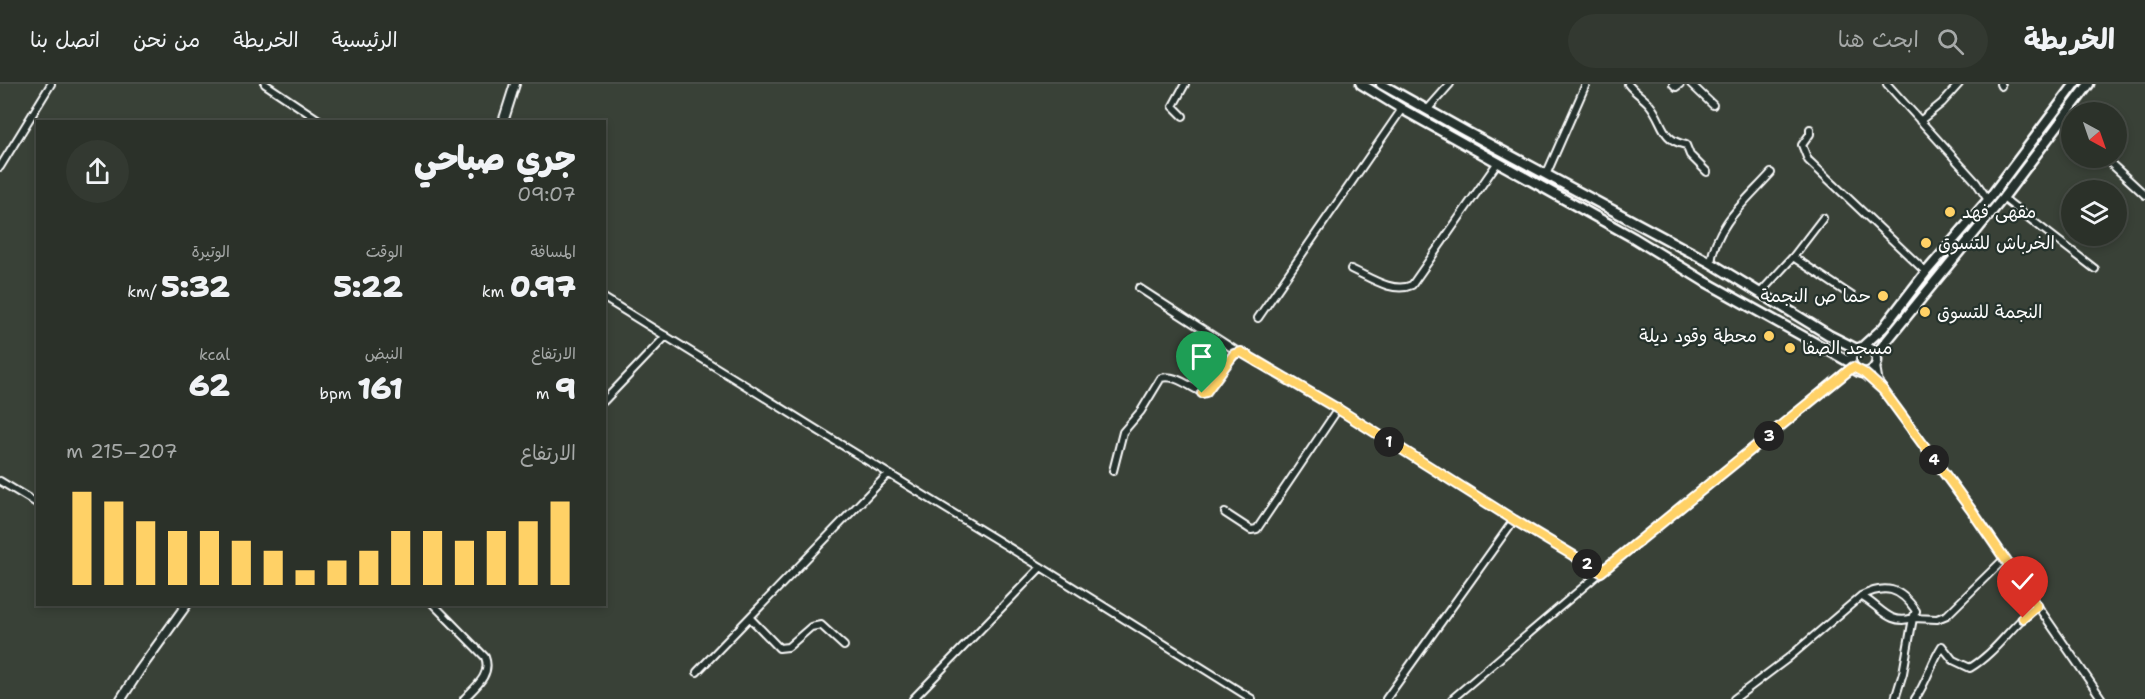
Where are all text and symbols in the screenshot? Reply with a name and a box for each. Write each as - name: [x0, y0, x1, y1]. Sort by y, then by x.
- search box: [1568, 14, 1988, 68]
- text: الخريطة: [2024, 20, 2115, 58]
- text: ابحث هنا: [1838, 25, 1919, 54]
- icon: search: [1934, 25, 1967, 58]
- text: اتصل بنا: [30, 26, 100, 54]
- text: من نحن: [133, 26, 200, 54]
- text: الخريطة: [233, 26, 299, 54]
- text: الرئيسية: [332, 26, 398, 54]
- north arrow: [2061, 102, 2127, 168]
- map controls: [2061, 102, 2127, 246]
- text: جري صباحي: [414, 136, 576, 181]
- button: share: [66, 140, 129, 203]
- button: layers: [2061, 180, 2127, 246]
- text: 09:07: [517, 181, 576, 207]
- place label: مقهى فهد: [1962, 200, 2036, 224]
- marker: مقهى فهد: [1943, 205, 1957, 219]
- place label: الخرباش للتسوق: [1938, 231, 2055, 255]
- marker: الخرباش للتسوق: [1919, 236, 1933, 250]
- text: الوتيرة: [191, 241, 230, 262]
- text: الوقت: [366, 241, 403, 262]
- text: المسافة: [530, 241, 576, 262]
- text: 5:32: [161, 266, 230, 307]
- text: 5:22: [333, 266, 403, 307]
- text: 0.97: [510, 266, 576, 307]
- text: /km: [127, 281, 161, 302]
- text: km: [482, 281, 510, 302]
- place label: حما ص النجمة: [1761, 284, 1871, 308]
- marker: حما ص النجمة: [1876, 289, 1890, 303]
- place label: النجمة للتسوق: [1937, 300, 2043, 324]
- marker: النجمة للتسوق: [1918, 305, 1932, 319]
- place label: محطة وقود ديلة: [1639, 324, 1757, 348]
- marker: محطة وقود ديلة: [1762, 329, 1776, 343]
- pin: [1176, 331, 1227, 393]
- place label: مسجد الصفا: [1802, 336, 1893, 360]
- icon: arrive: [1185, 340, 1218, 373]
- marker: مسجد الصفا: [1783, 341, 1797, 355]
- text: النبض: [365, 343, 403, 364]
- text: الارتفاع: [531, 343, 576, 364]
- text: kcal: [199, 344, 230, 365]
- text: 62: [189, 365, 230, 406]
- text: 161: [357, 368, 403, 409]
- text: 9: [555, 368, 576, 409]
- text: bpm: [319, 383, 357, 404]
- text: m: [536, 383, 555, 404]
- pin: 3: [1754, 421, 1784, 451]
- text: 3: [1763, 425, 1775, 446]
- pin: 1: [1374, 427, 1404, 457]
- text: 1: [1385, 431, 1393, 452]
- text: 207–215 m: [66, 438, 178, 464]
- text: الارتفاع: [520, 440, 576, 466]
- pin: 4: [1919, 445, 1949, 475]
- text: 4: [1928, 449, 1940, 470]
- pin: 2: [1572, 549, 1602, 579]
- text: 2: [1581, 553, 1593, 574]
- pin: [1997, 556, 2048, 618]
- icon: check: [2006, 565, 2039, 598]

